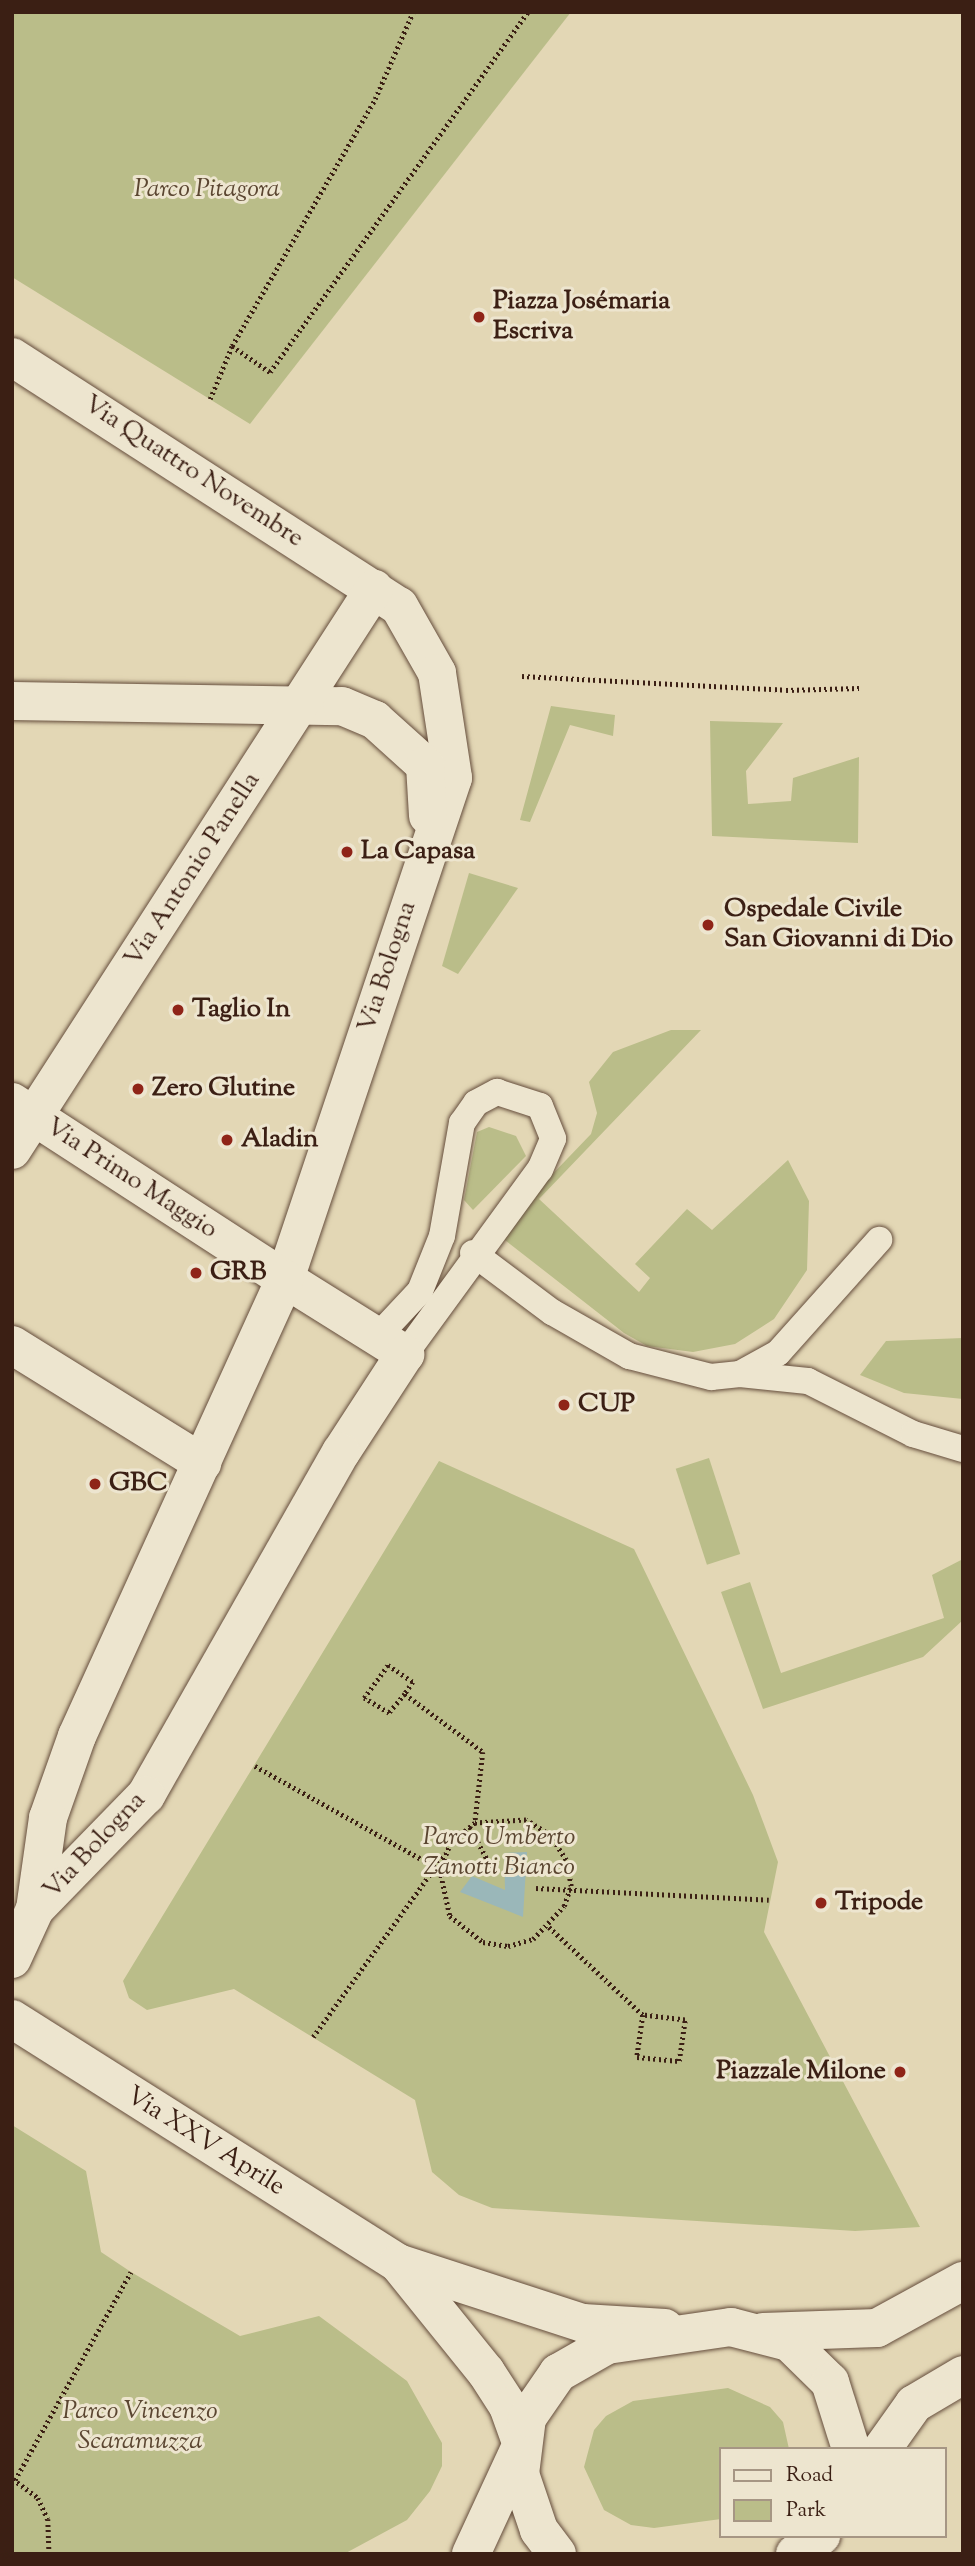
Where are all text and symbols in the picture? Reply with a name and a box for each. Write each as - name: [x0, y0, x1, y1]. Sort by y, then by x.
- park label: Parco Pitagora: [134, 174, 280, 206]
- place label: Piazza Josémaria Escriva: [493, 286, 670, 348]
- marker: Piazza Josémaria Escriva: [471, 309, 487, 325]
- street label: Via Quattro Novembre: [77, 389, 309, 555]
- street label: Via Antonio Panella: [118, 767, 268, 973]
- place label: La Capasa: [361, 836, 475, 868]
- marker: La Capasa: [339, 844, 355, 860]
- place label: Ospedale Civile San Giovanni di Dio: [724, 894, 953, 956]
- street label: Via Bologna: [352, 897, 424, 1037]
- marker: Ospedale Civile San Giovanni di Dio: [698, 915, 718, 935]
- place label: Taglio In: [192, 994, 290, 1026]
- marker: Taglio In: [170, 1002, 186, 1018]
- place label: Zero Glutine: [152, 1073, 295, 1105]
- marker: Zero Glutine: [130, 1081, 146, 1097]
- street label: Via Primo Maggio: [39, 1112, 223, 1246]
- place label: Aladin: [241, 1124, 318, 1156]
- marker: Aladin: [219, 1132, 235, 1148]
- place label: GRB: [210, 1257, 266, 1289]
- marker: GRB: [188, 1265, 204, 1281]
- place label: CUP: [578, 1389, 635, 1421]
- marker: CUP: [556, 1397, 572, 1413]
- place label: GBC: [109, 1468, 168, 1500]
- marker: GBC: [87, 1476, 103, 1492]
- street label: Via Bologna: [37, 1786, 153, 1906]
- park label: Parco Umberto Zanotti Bianco: [423, 1822, 575, 1884]
- place label: Tripode: [835, 1887, 923, 1919]
- marker: Tripode: [813, 1895, 829, 1911]
- place label: Piazzale Milone: [716, 2056, 886, 2088]
- marker: Piazzale Milone: [892, 2064, 908, 2080]
- street label: Via XXV Aprile: [120, 2081, 290, 2203]
- park label: Parco Vincenzo Scaramuzza: [62, 2396, 218, 2458]
- legend: [720, 2447, 947, 2538]
- text: Road: [786, 2461, 833, 2491]
- text: Park: [786, 2496, 826, 2526]

